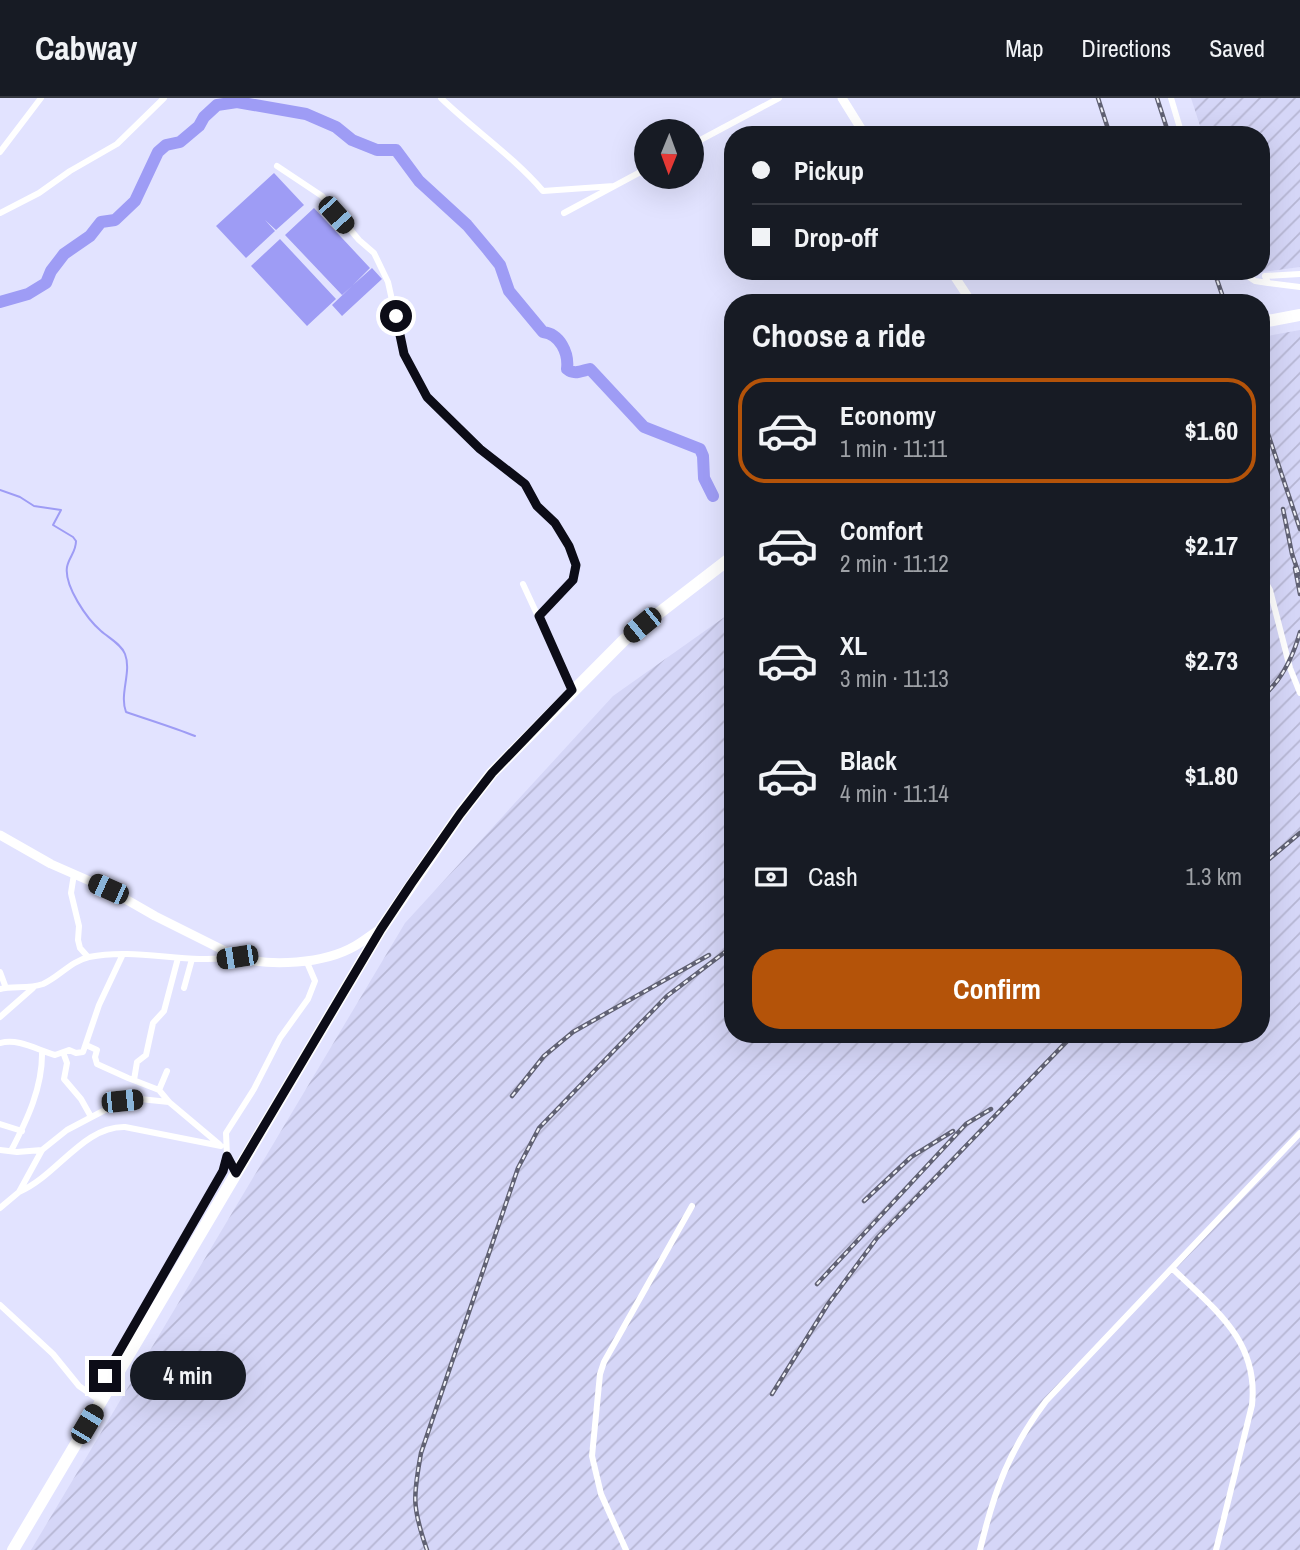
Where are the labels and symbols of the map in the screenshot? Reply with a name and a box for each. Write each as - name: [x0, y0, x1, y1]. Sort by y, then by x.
- north arrow: [634, 119, 704, 189]
- car: [315, 192, 358, 238]
- route start: [380, 300, 412, 332]
- car: [620, 604, 665, 646]
- car: [85, 871, 132, 907]
- car: [215, 943, 260, 971]
- car: [101, 1088, 144, 1114]
- callout: 4 min: [130, 1352, 245, 1400]
- route end: [89, 1360, 121, 1392]
- car: [68, 1401, 107, 1447]

